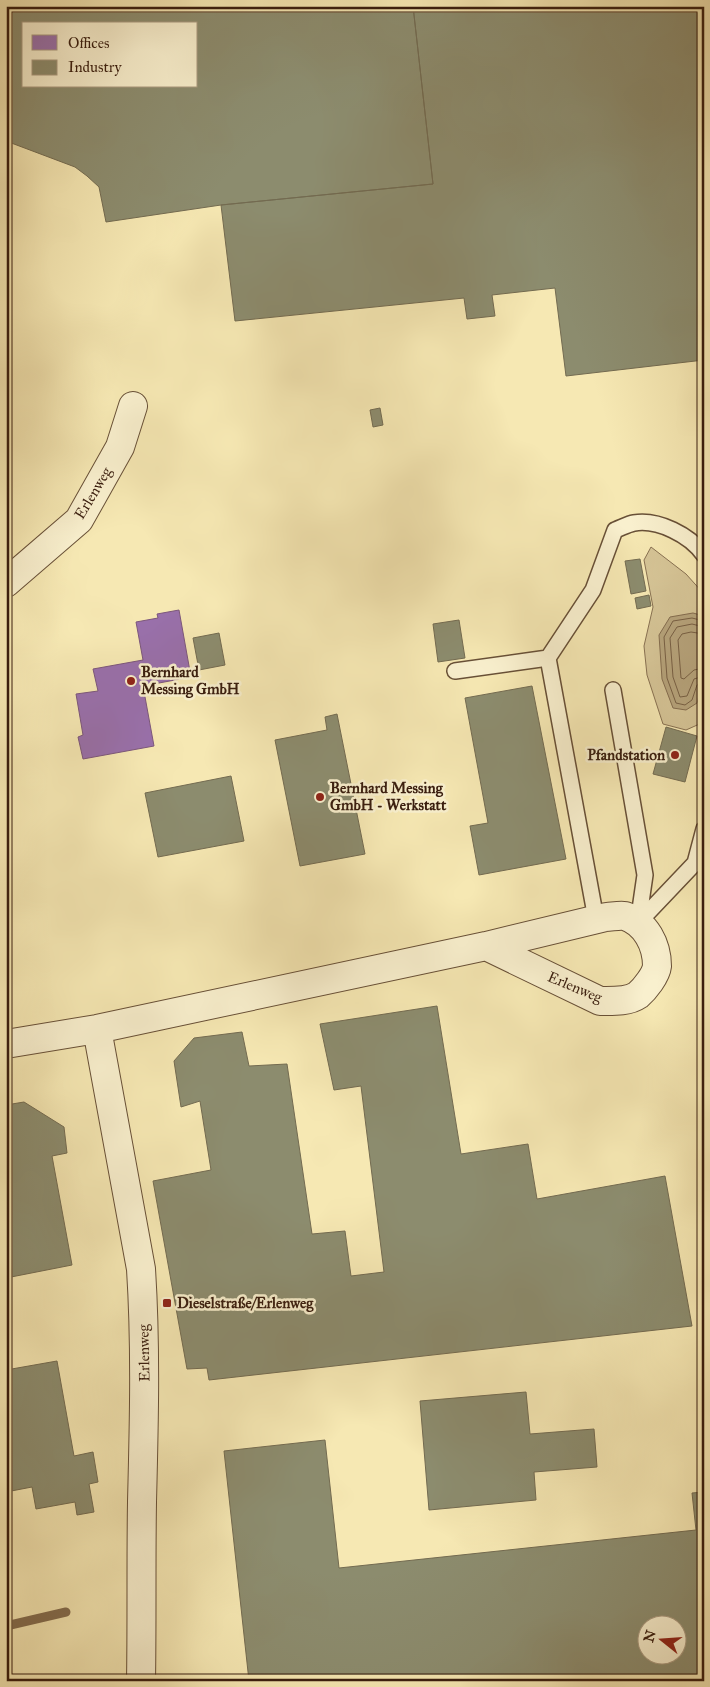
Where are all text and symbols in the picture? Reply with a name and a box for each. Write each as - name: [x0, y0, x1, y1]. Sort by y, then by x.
- legend: [22, 22, 198, 88]
- text: Offices: [68, 34, 109, 52]
- text: Industry: [68, 58, 122, 76]
- street label: Erlenweg: [70, 463, 116, 522]
- place label: Bernhard Messing GmbH: [141, 663, 239, 699]
- marker: Bernhard Messing GmbH: [125, 675, 137, 687]
- place label: Pfandstation: [587, 746, 666, 764]
- marker: Pfandstation: [669, 749, 681, 761]
- place label: Bernhard Messing GmbH - Werkstatt: [330, 779, 447, 814]
- marker: Bernhard Messing GmbH - Werkstatt: [314, 791, 326, 803]
- street label: Erlenweg: [545, 967, 606, 1007]
- place label: Dieselstraße/Erlenweg: [177, 1294, 314, 1313]
- marker: Dieselstraße/Erlenweg: [161, 1297, 173, 1309]
- street label: Erlenweg: [134, 1323, 153, 1382]
- north arrow: [638, 1614, 688, 1664]
- text: N: [640, 1628, 660, 1645]

